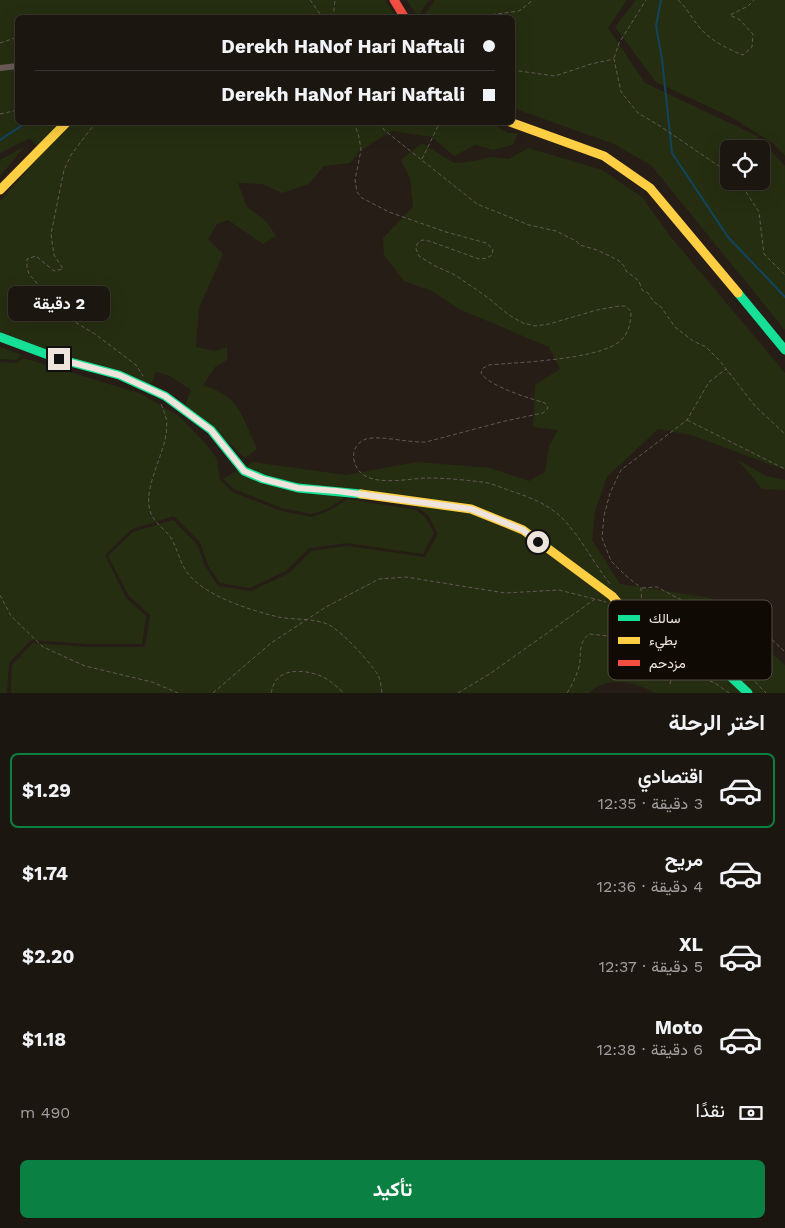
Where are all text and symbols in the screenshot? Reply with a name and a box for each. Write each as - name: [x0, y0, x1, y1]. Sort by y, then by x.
- text: Derekh HaNof Hari Naftali: [221, 35, 465, 58]
- text: Derekh HaNof Hari Naftali: [221, 83, 465, 106]
- map controls: [720, 140, 770, 190]
- button: locate: [720, 140, 770, 190]
- callout: 2 دقيقة: [8, 286, 110, 322]
- text: 2 دقيقة: [33, 294, 85, 313]
- route end: [48, 348, 70, 370]
- route start: [527, 531, 549, 553]
- legend: [608, 600, 772, 680]
- text: سالك: [649, 610, 680, 626]
- text: بطيء: [649, 632, 677, 652]
- text: مزدحم: [649, 655, 686, 672]
- text: اختر الرحلة: [668, 710, 765, 735]
- text: اقتصادي: [638, 765, 703, 788]
- icon: car: [718, 768, 763, 813]
- text: $1.29: [22, 779, 71, 802]
- text: 3 دقيقة · 12:35: [598, 794, 703, 813]
- text: مريح: [665, 848, 703, 871]
- icon: car: [718, 851, 763, 896]
- text: $1.74: [22, 862, 68, 885]
- text: 4 دقيقة · 12:36: [597, 877, 703, 896]
- text: XL: [679, 933, 703, 956]
- icon: car: [718, 934, 763, 979]
- text: $2.20: [22, 945, 75, 968]
- text: 5 دقيقة · 12:37: [599, 957, 703, 976]
- text: Moto: [655, 1016, 703, 1039]
- icon: car: [718, 1017, 763, 1062]
- text: $1.18: [22, 1028, 66, 1051]
- text: 6 دقيقة · 12:38: [597, 1040, 703, 1059]
- text: نقدًا: [696, 1099, 725, 1122]
- icon: cash: [737, 1099, 765, 1127]
- text: 490 m: [20, 1103, 70, 1122]
- button: تأكيد: [20, 1160, 765, 1218]

